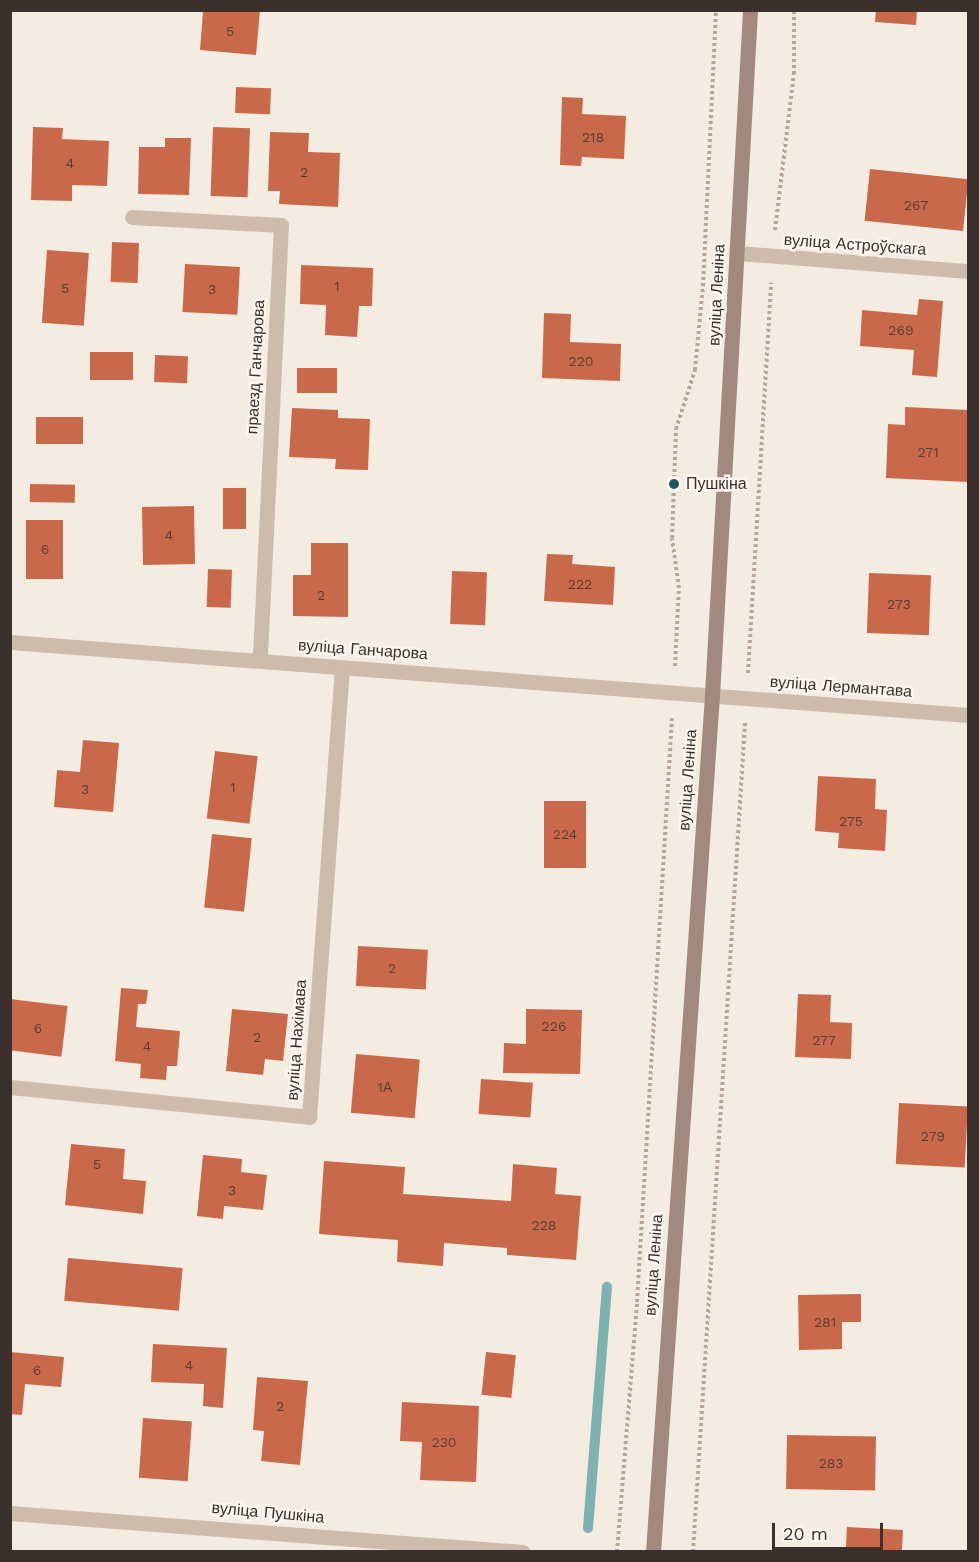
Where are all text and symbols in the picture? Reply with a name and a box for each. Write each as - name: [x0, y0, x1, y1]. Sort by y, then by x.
- house number: 5: [226, 23, 234, 39]
- house number: 218: [582, 129, 604, 145]
- house number: 4: [66, 155, 74, 171]
- house number: 2: [300, 164, 308, 180]
- house number: 267: [904, 197, 928, 213]
- street label: вуліца Астроўскага: [783, 230, 927, 260]
- street label: вуліца Леніна: [705, 244, 729, 346]
- house number: 1: [334, 278, 340, 294]
- house number: 5: [61, 280, 69, 296]
- house number: 3: [208, 281, 216, 297]
- street label: праезд Ганчарова: [243, 299, 269, 435]
- house number: 269: [888, 322, 914, 338]
- house number: 220: [568, 353, 594, 369]
- house number: 271: [917, 444, 939, 460]
- place label: Пушкіна: [686, 474, 747, 494]
- marker: Пушкіна: [667, 477, 681, 491]
- house number: 4: [165, 527, 173, 543]
- house number: 6: [41, 541, 49, 557]
- house number: 222: [568, 576, 592, 592]
- house number: 2: [317, 587, 325, 603]
- house number: 273: [887, 596, 911, 612]
- street label: вуліца Ганчарова: [298, 636, 428, 664]
- street label: вуліца Лермантава: [769, 672, 913, 702]
- street label: вуліца Леніна: [675, 729, 701, 831]
- house number: 1: [230, 779, 236, 795]
- house number: 3: [81, 781, 89, 797]
- house number: 275: [839, 813, 863, 829]
- house number: 224: [553, 826, 577, 842]
- house number: 2: [388, 960, 396, 976]
- street label: вуліца Нахімава: [283, 979, 311, 1101]
- house number: 226: [542, 1018, 566, 1034]
- house number: 6: [34, 1020, 42, 1036]
- house number: 2: [253, 1029, 261, 1045]
- house number: 277: [812, 1032, 836, 1048]
- house number: 4: [143, 1038, 151, 1054]
- house number: 1А: [378, 1079, 392, 1095]
- house number: 279: [921, 1128, 945, 1144]
- house number: 5: [93, 1156, 101, 1172]
- house number: 3: [228, 1182, 236, 1198]
- street label: вуліца Леніна: [641, 1214, 667, 1316]
- house number: 228: [532, 1217, 556, 1233]
- house number: 281: [814, 1314, 836, 1330]
- house number: 4: [185, 1357, 193, 1373]
- house number: 6: [33, 1362, 41, 1378]
- house number: 2: [276, 1398, 284, 1414]
- house number: 230: [431, 1434, 457, 1450]
- house number: 283: [819, 1455, 843, 1471]
- street label: вуліца Пушкіна: [211, 1499, 325, 1527]
- scale bar: [775, 1511, 886, 1549]
- text: 20 m: [783, 1523, 828, 1544]

